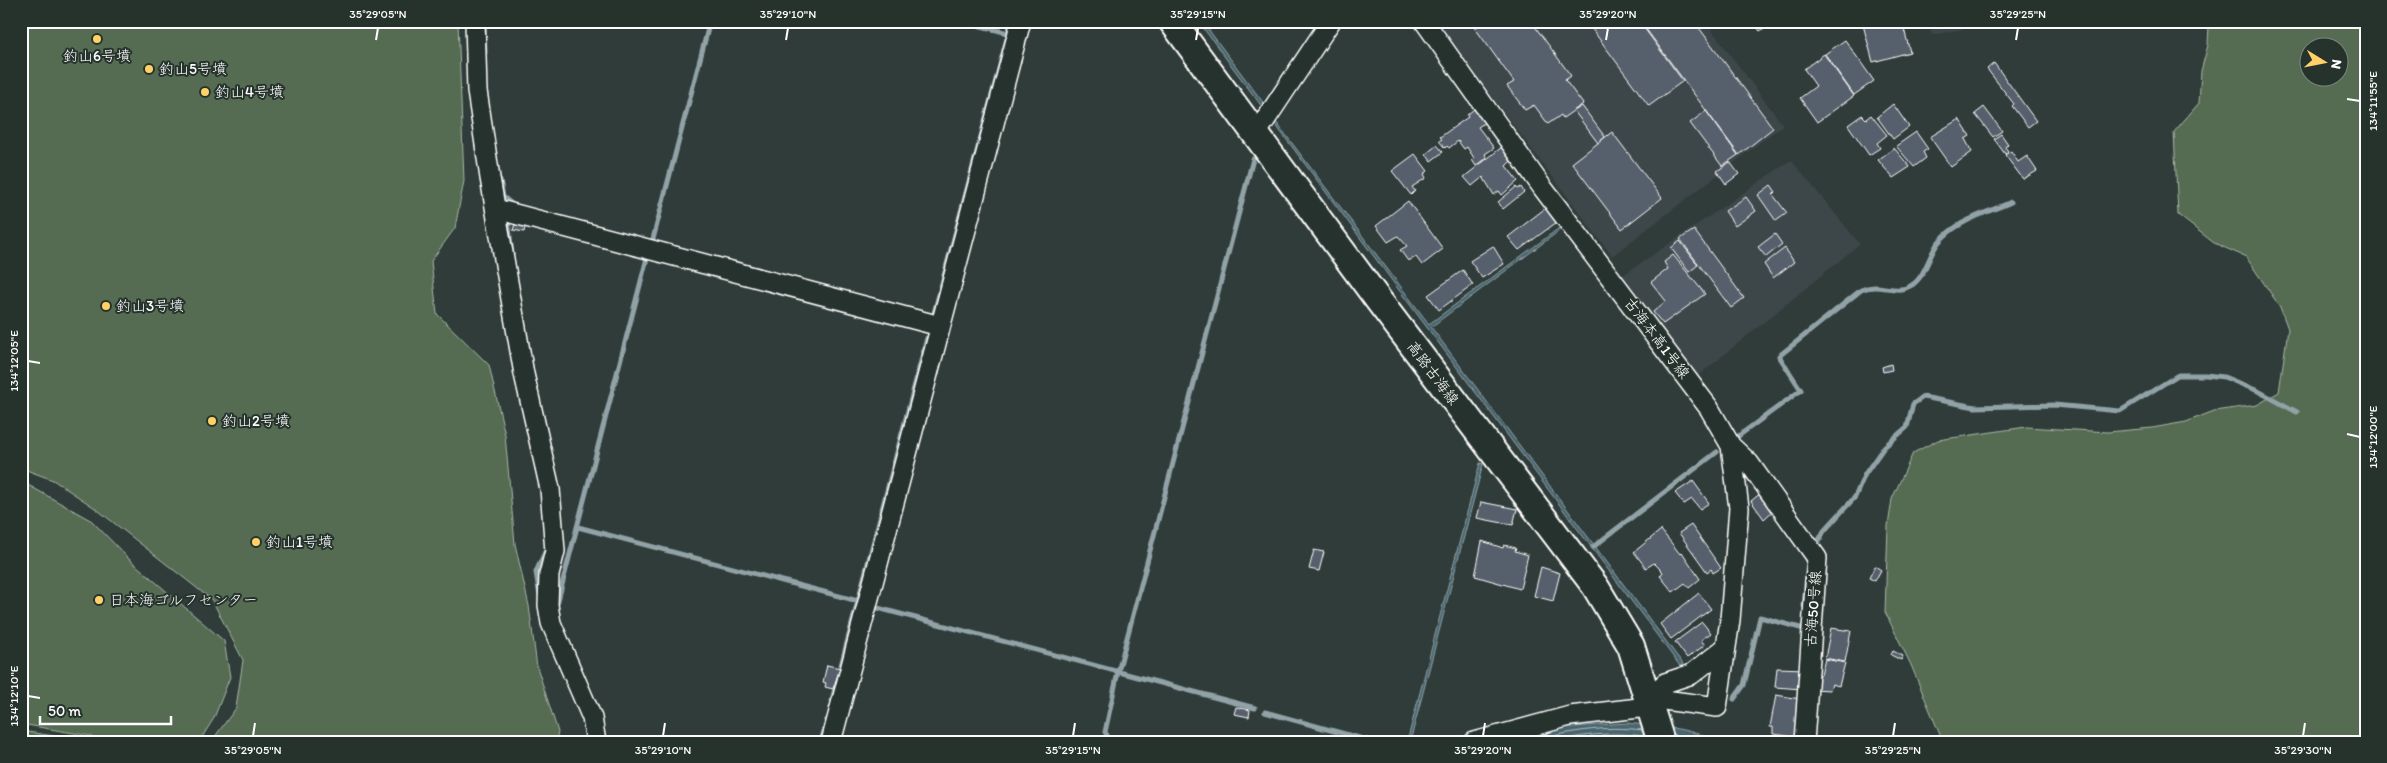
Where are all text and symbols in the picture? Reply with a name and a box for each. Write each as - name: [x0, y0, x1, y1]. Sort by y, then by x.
- text: 35°29'05"N: [349, 7, 407, 21]
- text: 35°29'10"N: [760, 7, 816, 21]
- text: 35°29'15"N: [1170, 7, 1226, 21]
- text: 35°29'20"N: [1579, 7, 1637, 21]
- text: 35°29'25"N: [1990, 7, 2046, 21]
- marker: 釣山6号墳: [91, 33, 103, 45]
- north arrow: [2300, 38, 2350, 88]
- place label: 釣山6号墳: [63, 47, 131, 65]
- text: N: [2327, 58, 2346, 70]
- place label: 釣山5号墳: [159, 60, 227, 78]
- marker: 釣山5号墳: [143, 63, 155, 75]
- text: 134°11'55"E: [2366, 71, 2380, 131]
- place label: 釣山4号墳: [215, 83, 284, 101]
- marker: 釣山4号墳: [199, 86, 211, 98]
- street label: 古海本高1号線: [1621, 294, 1693, 382]
- place label: 釣山3号墳: [116, 297, 184, 315]
- marker: 釣山3号墳: [100, 300, 112, 312]
- text: 134°12'05"E: [7, 330, 21, 392]
- street label: 高路古海線: [1403, 338, 1463, 408]
- text: 134°12'00"E: [2366, 405, 2380, 468]
- place label: 釣山2号墳: [222, 412, 290, 430]
- marker: 釣山2号墳: [206, 415, 218, 427]
- place label: 釣山1号墳: [266, 533, 333, 551]
- marker: 釣山1号墳: [250, 536, 262, 548]
- street label: 古海50号線: [1801, 570, 1825, 648]
- place label: 日本海ゴルフセンター: [109, 591, 258, 609]
- marker: 日本海ゴルフセンター: [93, 594, 105, 606]
- text: 134°12'10"E: [7, 665, 21, 726]
- scale bar: [40, 693, 171, 725]
- text: 50 m: [48, 702, 81, 720]
- text: 35°29'05"N: [224, 743, 282, 757]
- text: 35°29'10"N: [635, 743, 691, 757]
- text: 35°29'15"N: [1045, 743, 1101, 757]
- text: 35°29'20"N: [1454, 743, 1512, 757]
- text: 35°29'25"N: [1865, 743, 1921, 757]
- text: 35°29'30"N: [2274, 743, 2332, 757]

